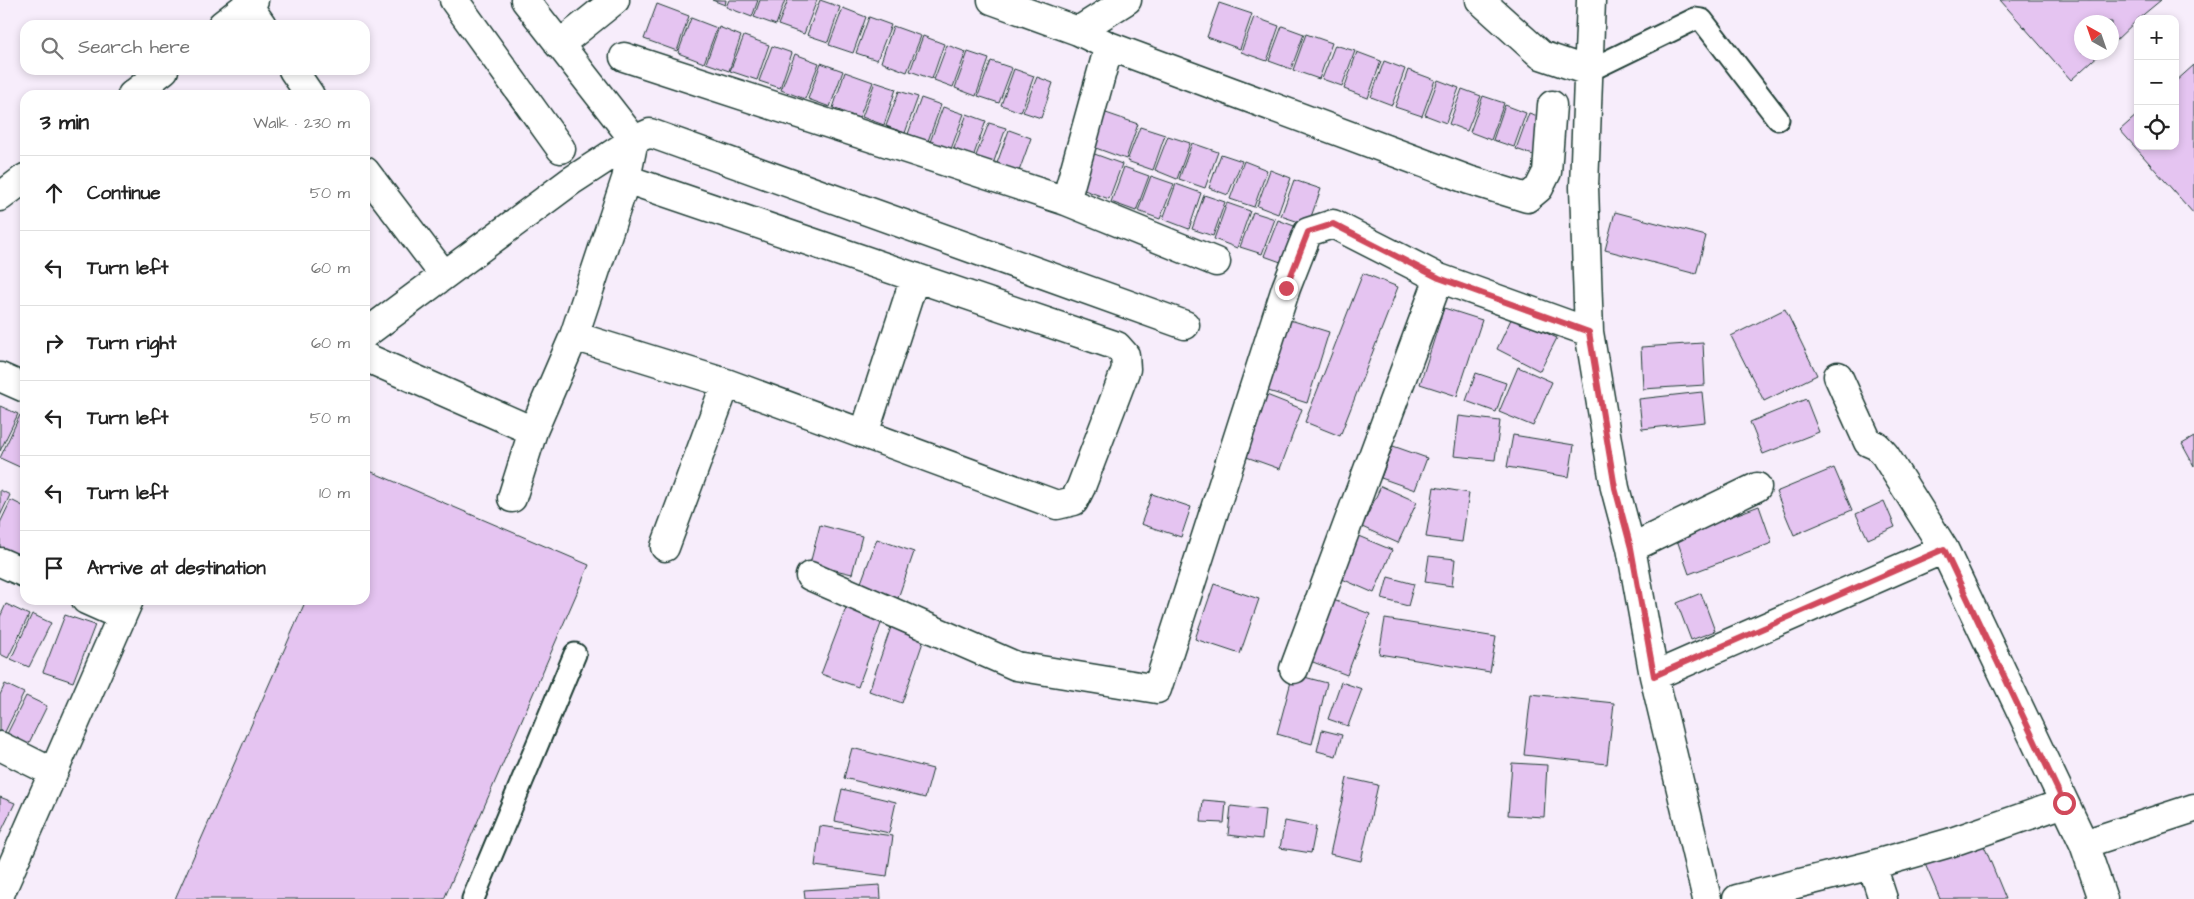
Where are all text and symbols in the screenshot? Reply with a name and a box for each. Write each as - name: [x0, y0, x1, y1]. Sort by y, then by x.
- north arrow: [2074, 15, 2119, 60]
- map controls: [2134, 15, 2179, 150]
- button: +: [2134, 15, 2179, 60]
- search box: [20, 20, 370, 75]
- icon: search: [38, 34, 66, 62]
- text: Search here: [78, 34, 190, 61]
- button: −: [2134, 60, 2179, 105]
- button: locate: [2134, 105, 2179, 150]
- text: 3 min: [40, 108, 89, 137]
- text: Walk · 230 m: [253, 112, 350, 134]
- icon: ahead: [40, 179, 68, 207]
- text: Continue: [87, 180, 161, 207]
- text: 50 m: [310, 182, 350, 204]
- icon: left: [40, 254, 68, 282]
- text: Turn left: [87, 255, 168, 282]
- text: 60 m: [311, 257, 350, 279]
- route end: [1275, 277, 1298, 300]
- icon: right: [40, 329, 68, 357]
- text: Turn right: [87, 330, 176, 357]
- text: 60 m: [311, 332, 350, 354]
- icon: left: [40, 404, 68, 432]
- text: Turn left: [87, 405, 168, 432]
- text: 50 m: [310, 407, 350, 429]
- icon: left: [40, 479, 68, 507]
- text: Turn left: [87, 480, 168, 507]
- text: 10 m: [319, 482, 350, 504]
- icon: arrive: [40, 554, 68, 582]
- text: Arrive at destination: [87, 555, 266, 582]
- route start: [2053, 792, 2076, 815]

